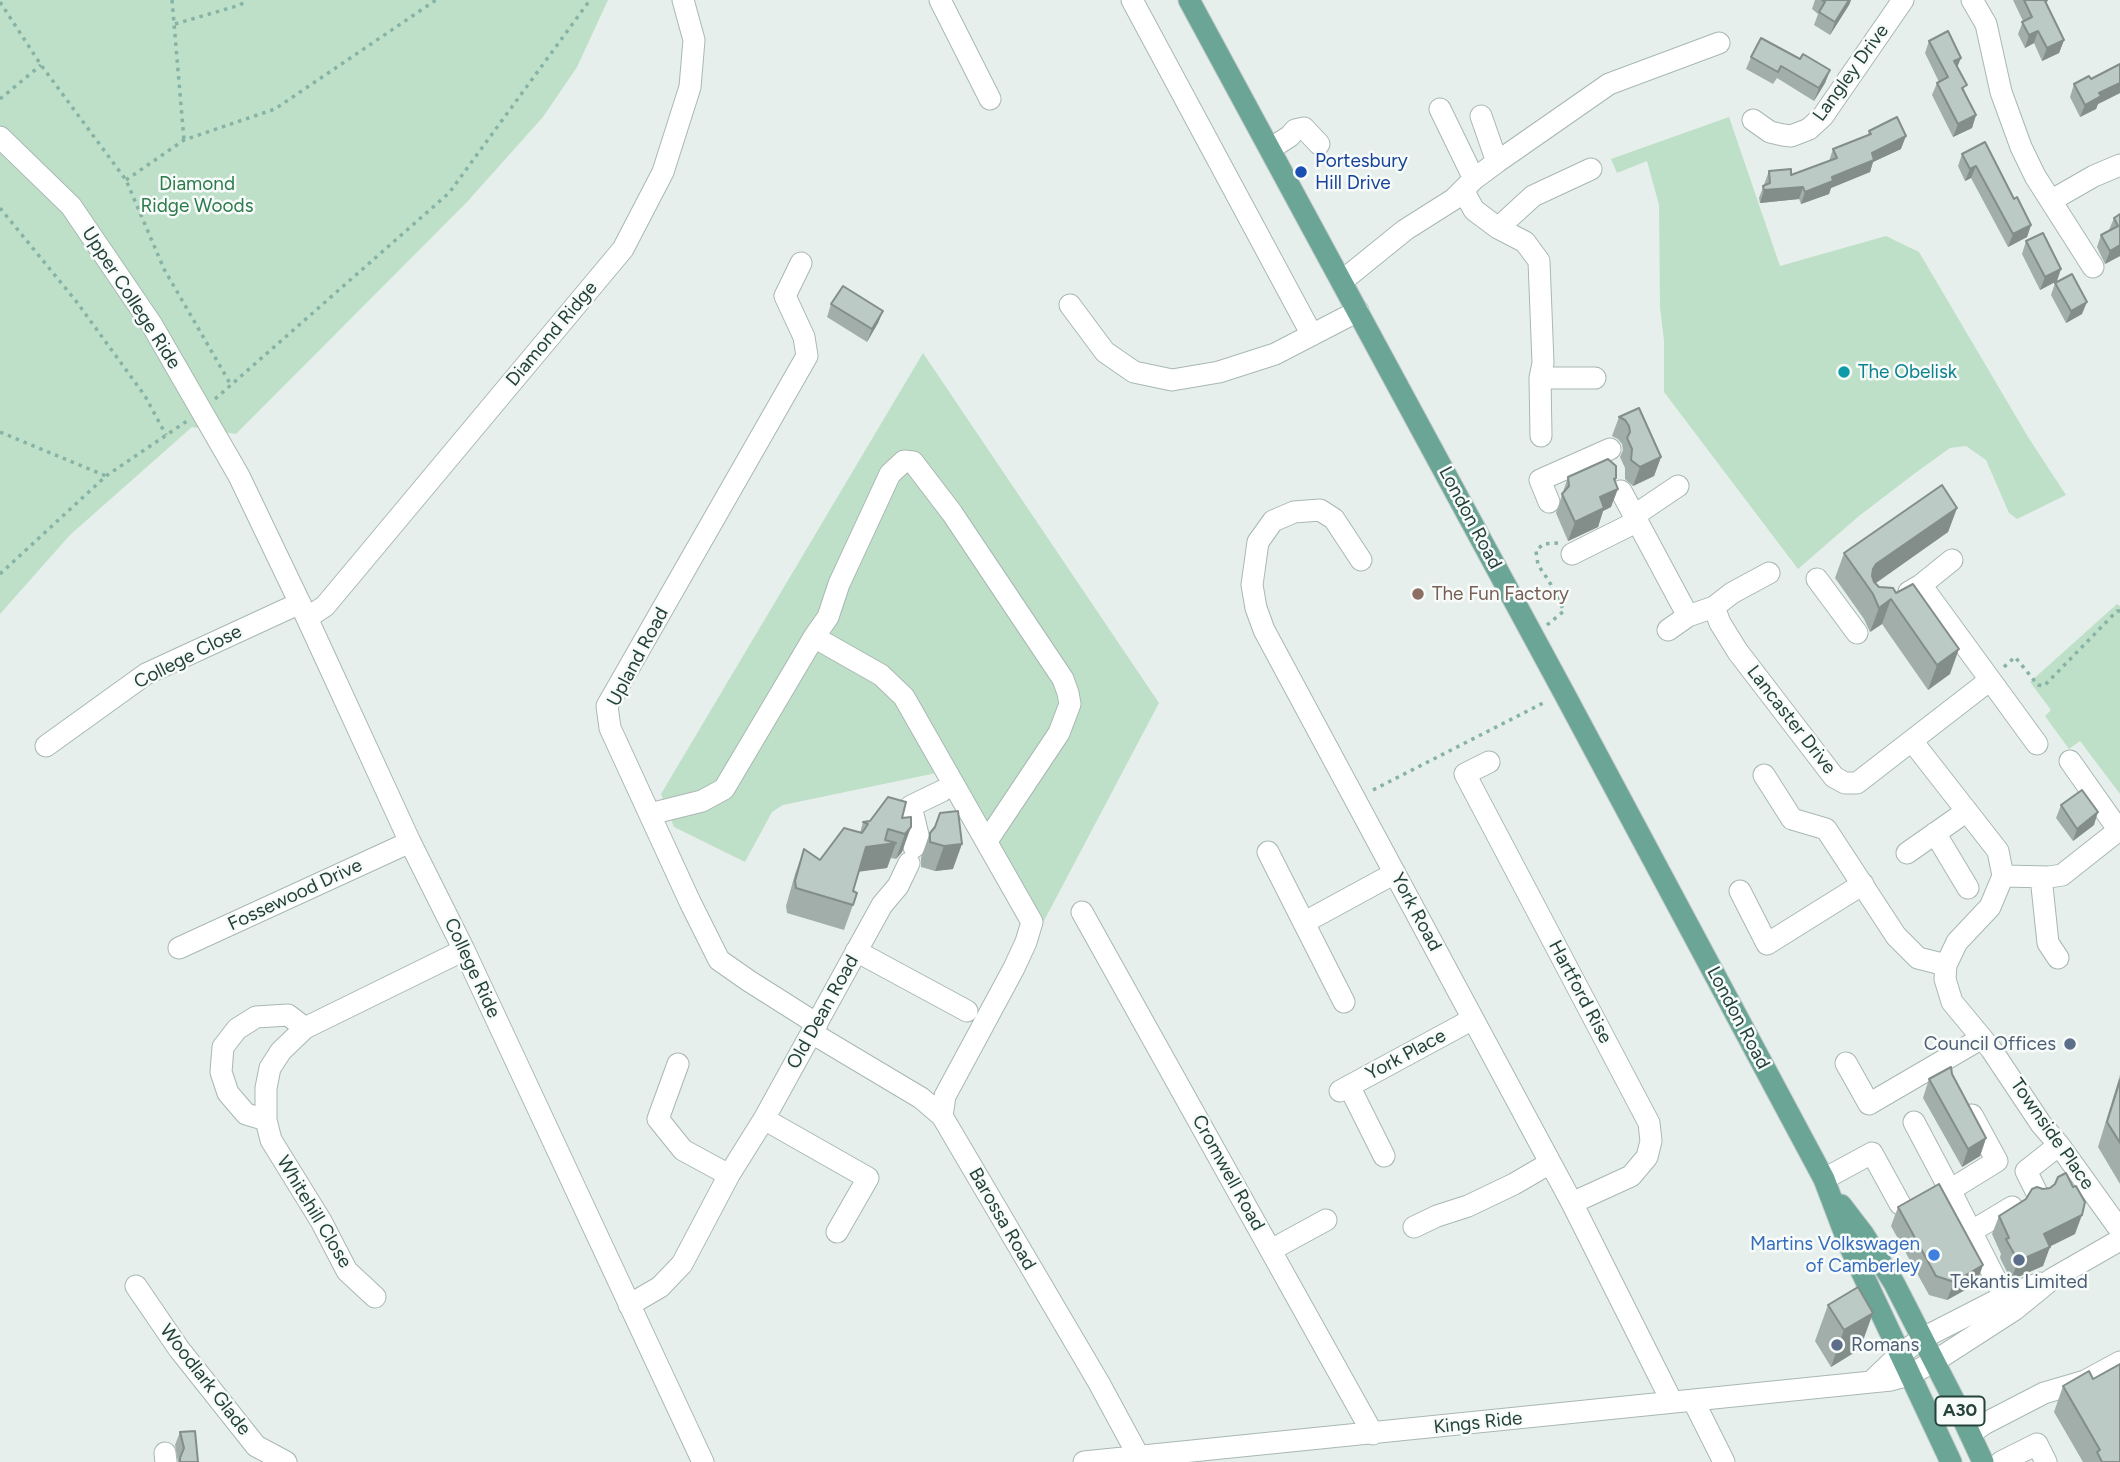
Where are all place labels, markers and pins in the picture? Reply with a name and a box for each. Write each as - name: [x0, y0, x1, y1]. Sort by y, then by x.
- place label: Portesbury Hill Drive: [1315, 150, 1408, 194]
- marker: Portesbury Hill Drive: [1293, 164, 1309, 180]
- place label: The Obelisk: [1858, 361, 1957, 383]
- marker: The Obelisk: [1836, 364, 1852, 380]
- place label: The Fun Factory: [1432, 583, 1569, 605]
- marker: The Fun Factory: [1410, 586, 1426, 602]
- place label: Council Offices: [1924, 1033, 2056, 1055]
- marker: Council Offices: [2062, 1036, 2078, 1052]
- place label: Martins Volkswagen of Camberley: [1750, 1233, 1920, 1277]
- marker: Martins Volkswagen of Camberley: [1926, 1247, 1942, 1263]
- marker: Tekantis Limited: [2011, 1252, 2027, 1268]
- place label: Tekantis Limited: [1950, 1271, 2088, 1293]
- place label: Romans: [1851, 1334, 1919, 1356]
- marker: Romans: [1829, 1337, 1845, 1353]

